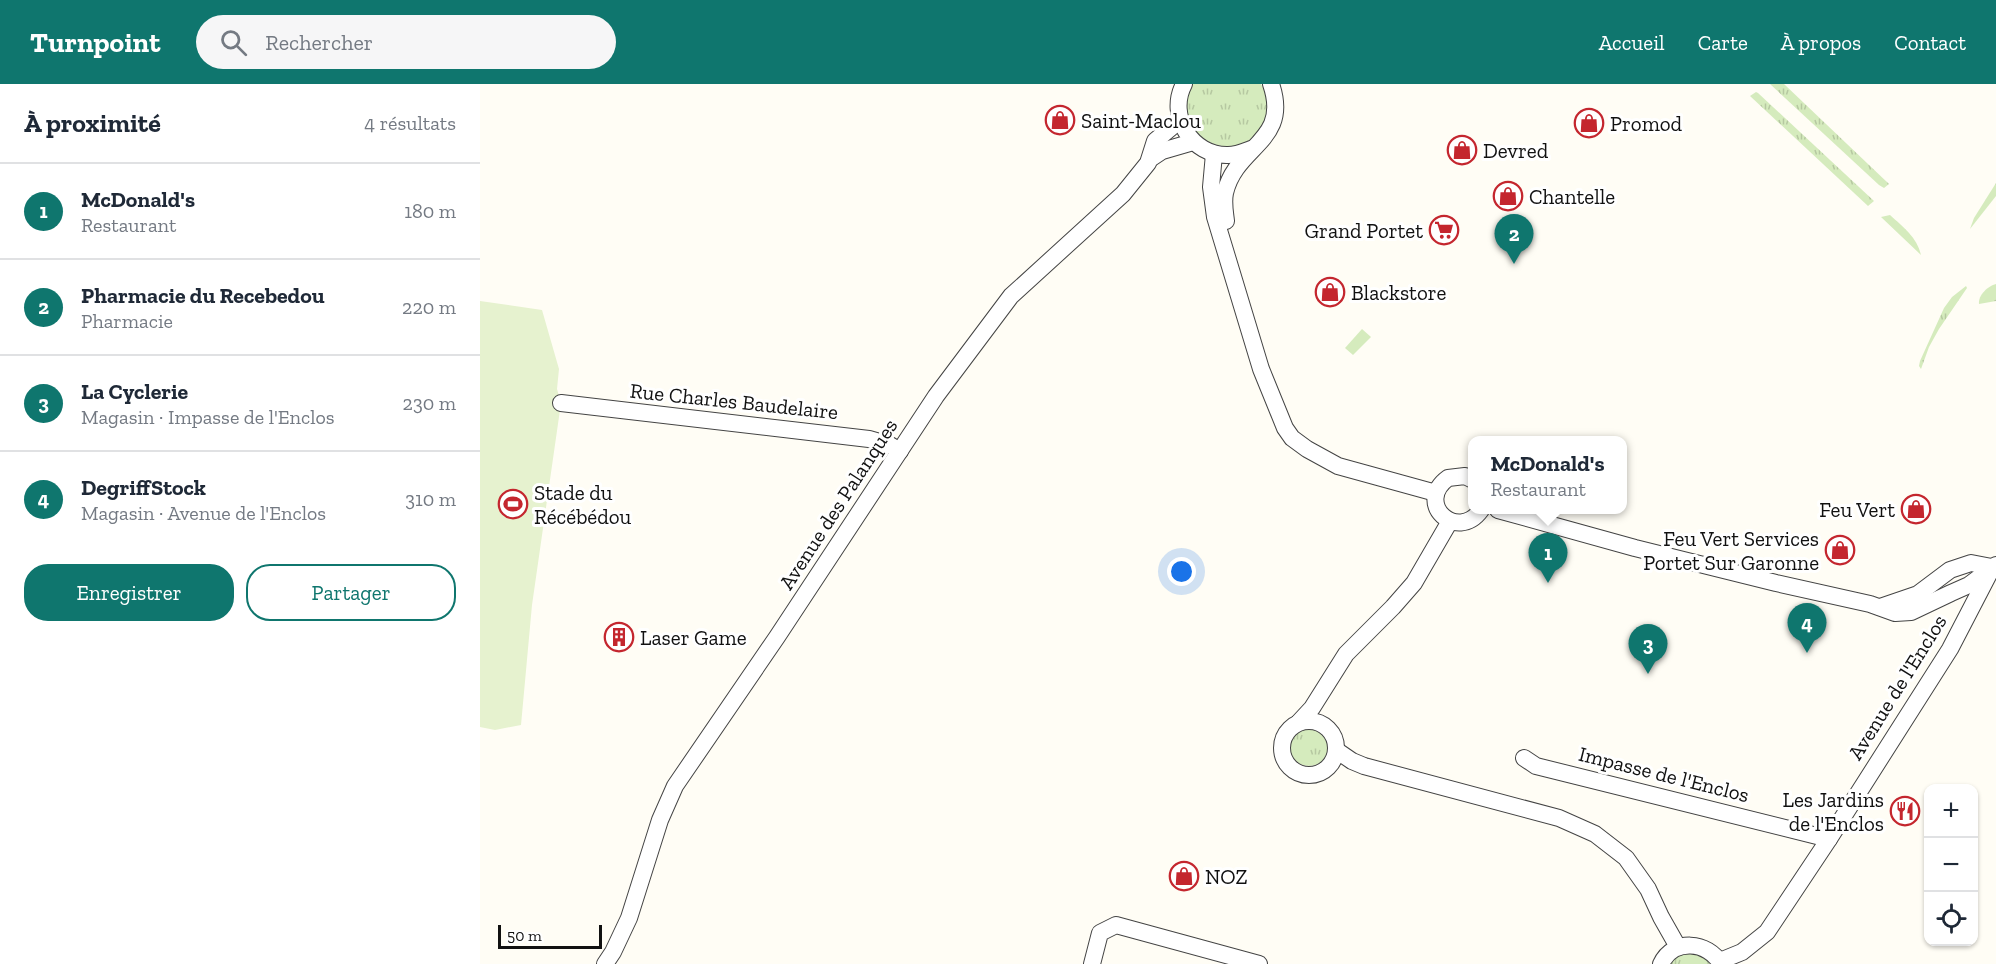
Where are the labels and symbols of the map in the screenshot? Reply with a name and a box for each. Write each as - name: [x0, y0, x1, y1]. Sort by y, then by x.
- shop icon: Saint-Maclou: [1044, 104, 1076, 136]
- shop icon: Promod: [1573, 107, 1605, 139]
- place label: Saint-Maclou: [1081, 108, 1201, 133]
- place label: Promod: [1610, 111, 1683, 136]
- shop icon: Devred: [1446, 134, 1478, 166]
- place label: Devred: [1483, 138, 1549, 163]
- shop icon: Chantelle: [1492, 180, 1524, 212]
- place label: Chantelle: [1529, 184, 1615, 209]
- supermarket icon: Grand Portet: [1428, 214, 1460, 246]
- pin: 2: [1494, 214, 1534, 264]
- place label: Grand Portet: [1305, 218, 1423, 243]
- shop icon: Blackstore: [1314, 276, 1346, 308]
- place label: Blackstore: [1351, 280, 1446, 305]
- street label: Rue Charles Baudelaire: [629, 378, 839, 424]
- street label: Avenue des Palanques: [773, 414, 903, 594]
- place label: Stade du Récébédou: [534, 480, 632, 529]
- sports icon: Stade du Récébédou: [497, 488, 529, 520]
- shop icon: Feu Vert: [1900, 493, 1932, 525]
- place label: Feu Vert: [1819, 497, 1895, 522]
- place label: Feu Vert Services Portet Sur Garonne: [1643, 526, 1819, 575]
- pin: 1: [1528, 534, 1568, 583]
- shop icon: Feu Vert Services Portet Sur Garonne: [1824, 534, 1856, 566]
- your location: [1167, 557, 1196, 586]
- pin: 4: [1788, 604, 1826, 653]
- street label: Avenue de l'Enclos: [1842, 610, 1952, 764]
- building icon: Laser Game: [603, 621, 635, 653]
- pin: 3: [1628, 624, 1668, 674]
- place label: Laser Game: [640, 625, 747, 650]
- street label: Impasse de l'Enclos: [1576, 741, 1752, 807]
- place label: Les Jardins de l'Enclos: [1783, 787, 1884, 836]
- restaurant icon: Les Jardins de l'Enclos: [1889, 795, 1921, 827]
- shop icon: NOZ: [1168, 860, 1200, 892]
- place label: NOZ: [1205, 864, 1248, 889]
- scale bar: [498, 922, 602, 950]

